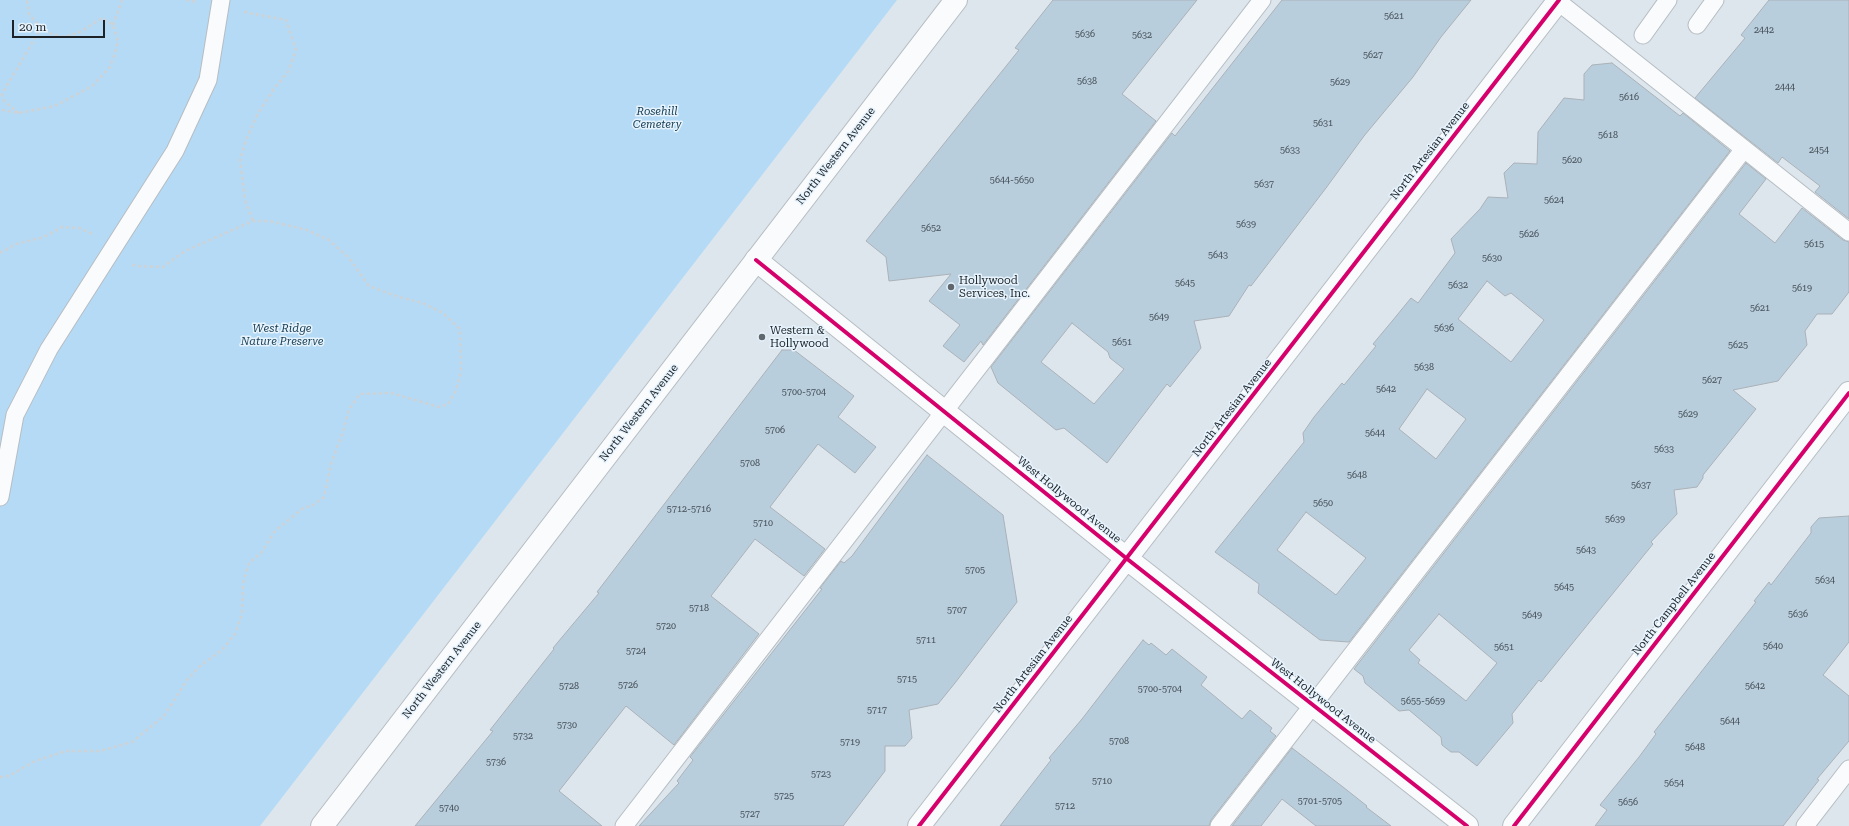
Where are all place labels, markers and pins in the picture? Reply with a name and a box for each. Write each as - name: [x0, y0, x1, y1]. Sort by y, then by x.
- place label: Hollywood Services, Inc.: [959, 274, 1030, 300]
- marker: Hollywood Services, Inc.: [946, 282, 956, 292]
- place label: Western & Hollywood: [770, 324, 829, 350]
- marker: Western & Hollywood: [757, 332, 767, 342]

